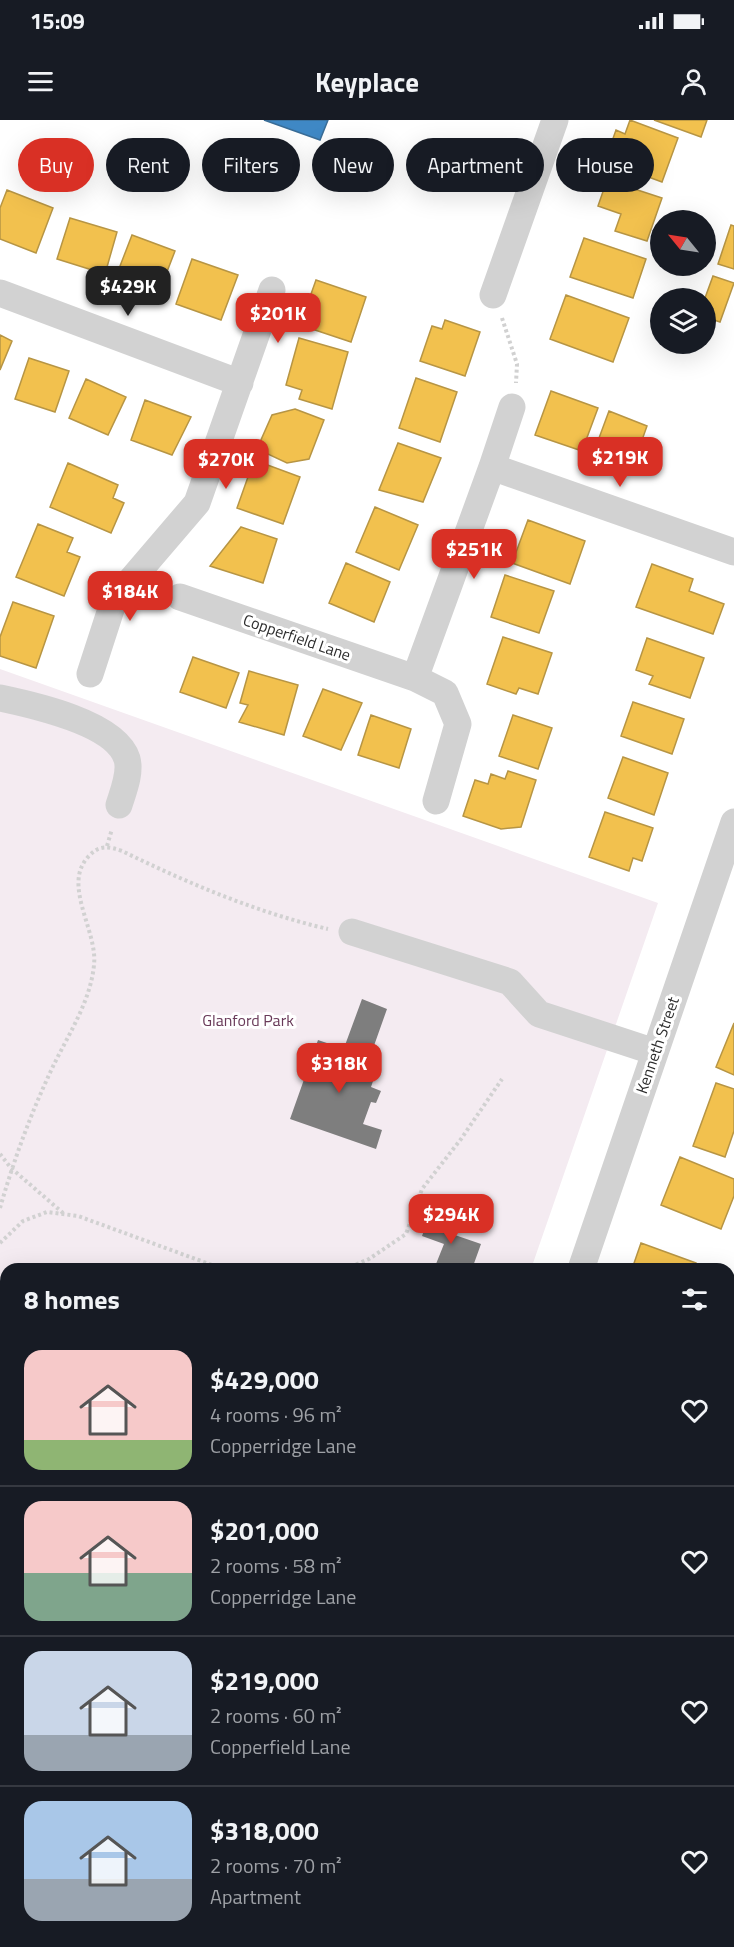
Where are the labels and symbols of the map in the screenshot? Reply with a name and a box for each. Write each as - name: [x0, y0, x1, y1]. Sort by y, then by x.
- north arrow: [650, 210, 716, 276]
- pin: $429K: [86, 266, 170, 317]
- pin: $201K: [236, 293, 320, 344]
- pin: $219K: [578, 437, 662, 488]
- pin: $270K: [184, 439, 268, 490]
- pin: $251K: [432, 529, 516, 580]
- pin: $184K: [88, 571, 172, 622]
- street label: Copperfield Lane: [240, 607, 354, 667]
- street label: Kenneth Street: [629, 993, 685, 1097]
- park label: Glanford Park: [202, 1008, 294, 1032]
- pin: $318K: [297, 1043, 381, 1094]
- pin: $294K: [409, 1194, 493, 1245]

